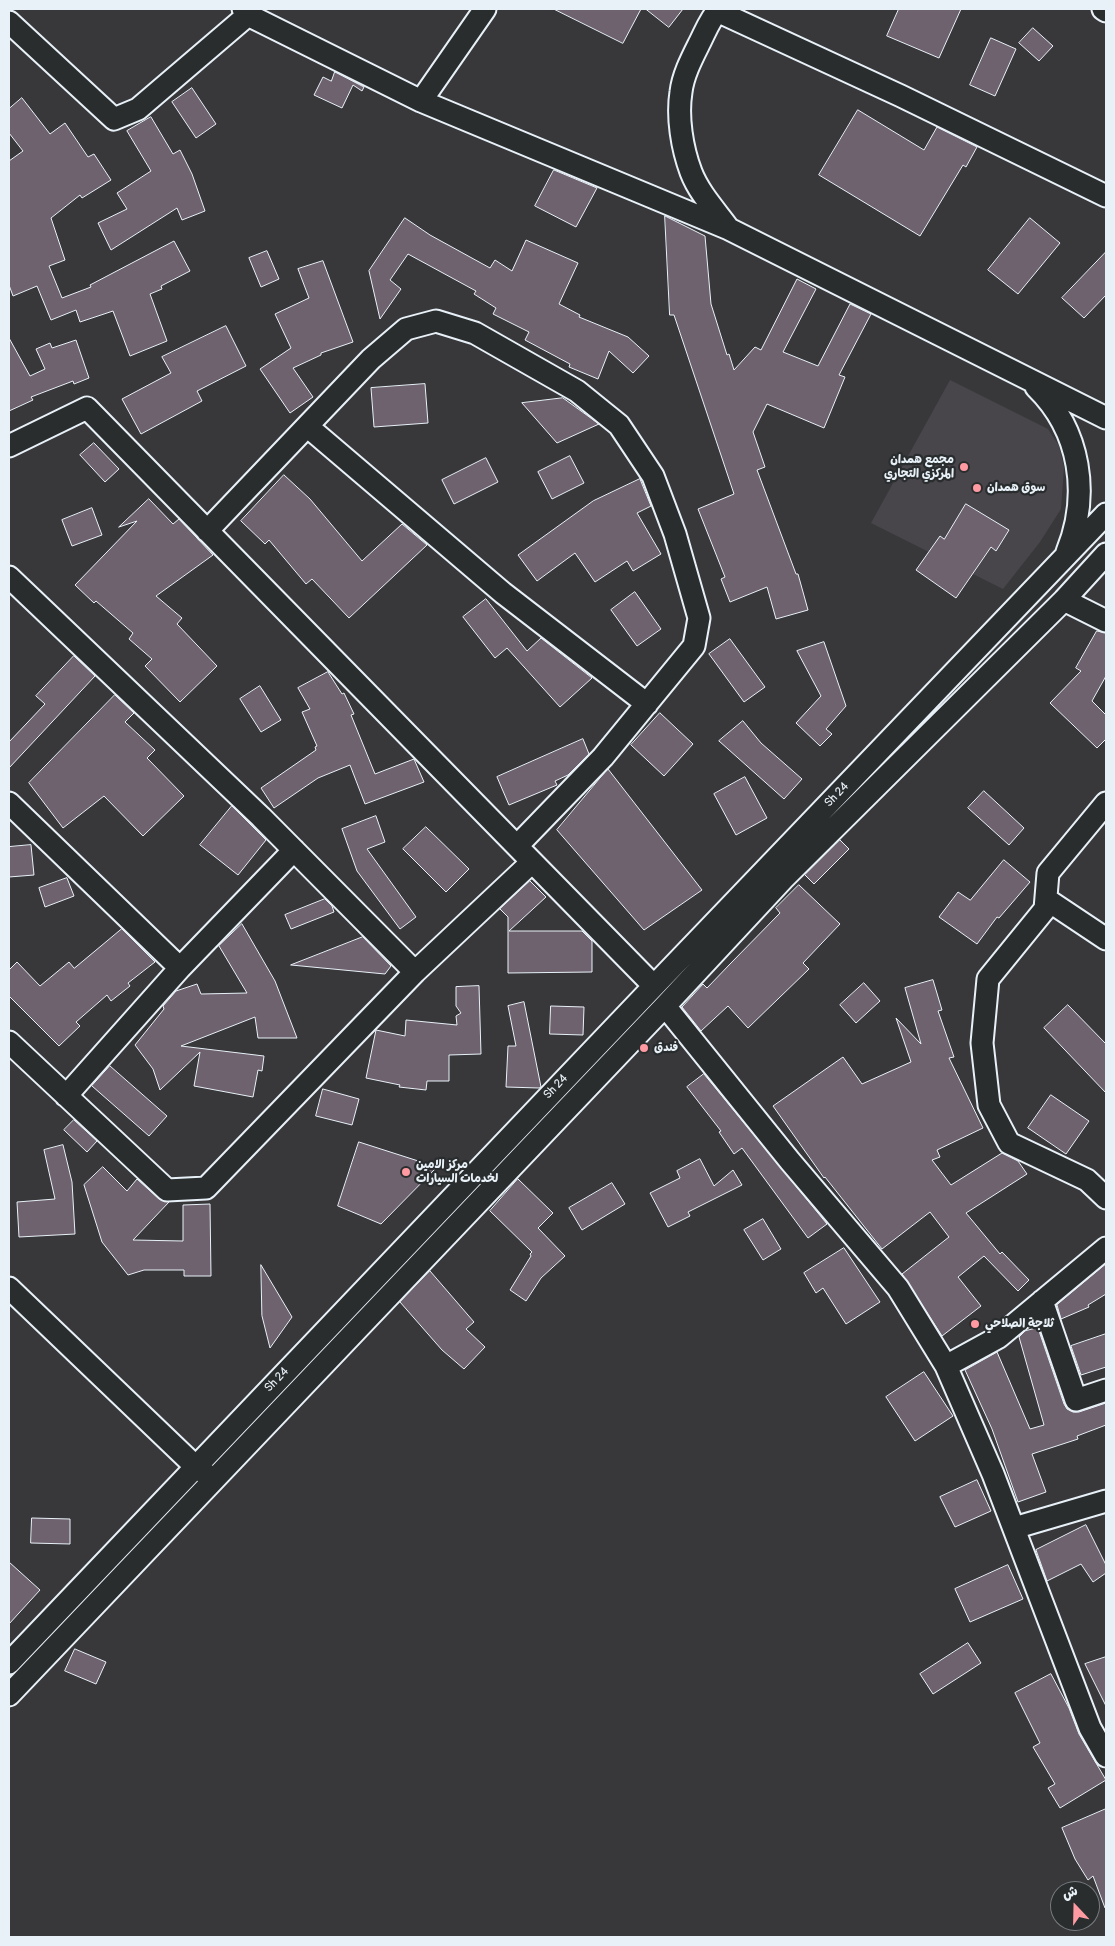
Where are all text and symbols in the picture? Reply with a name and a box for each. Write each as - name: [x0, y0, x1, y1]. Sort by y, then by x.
- place label: مجمع همدان المركزي التجاري: [884, 453, 954, 481]
- marker: مجمع همدان المركزي التجاري: [958, 461, 970, 473]
- place label: سوق همدان: [987, 481, 1045, 495]
- marker: سوق همدان: [971, 482, 983, 494]
- street label: Sh 24: [822, 780, 852, 810]
- place label: فندق: [654, 1041, 678, 1055]
- marker: فندق: [638, 1042, 650, 1054]
- street label: Sh 24: [541, 1072, 571, 1102]
- place label: مركز الامين لخدمات السيارات: [416, 1158, 498, 1186]
- marker: مركز الامين لخدمات السيارات: [400, 1166, 412, 1178]
- place label: ثلاجة الصلاحي: [985, 1317, 1054, 1331]
- marker: ثلاجة الصلاحي: [969, 1318, 981, 1330]
- street label: Sh 24: [262, 1365, 292, 1395]
- north arrow: [1050, 1881, 1100, 1931]
- text: ش: [1060, 1882, 1080, 1903]

